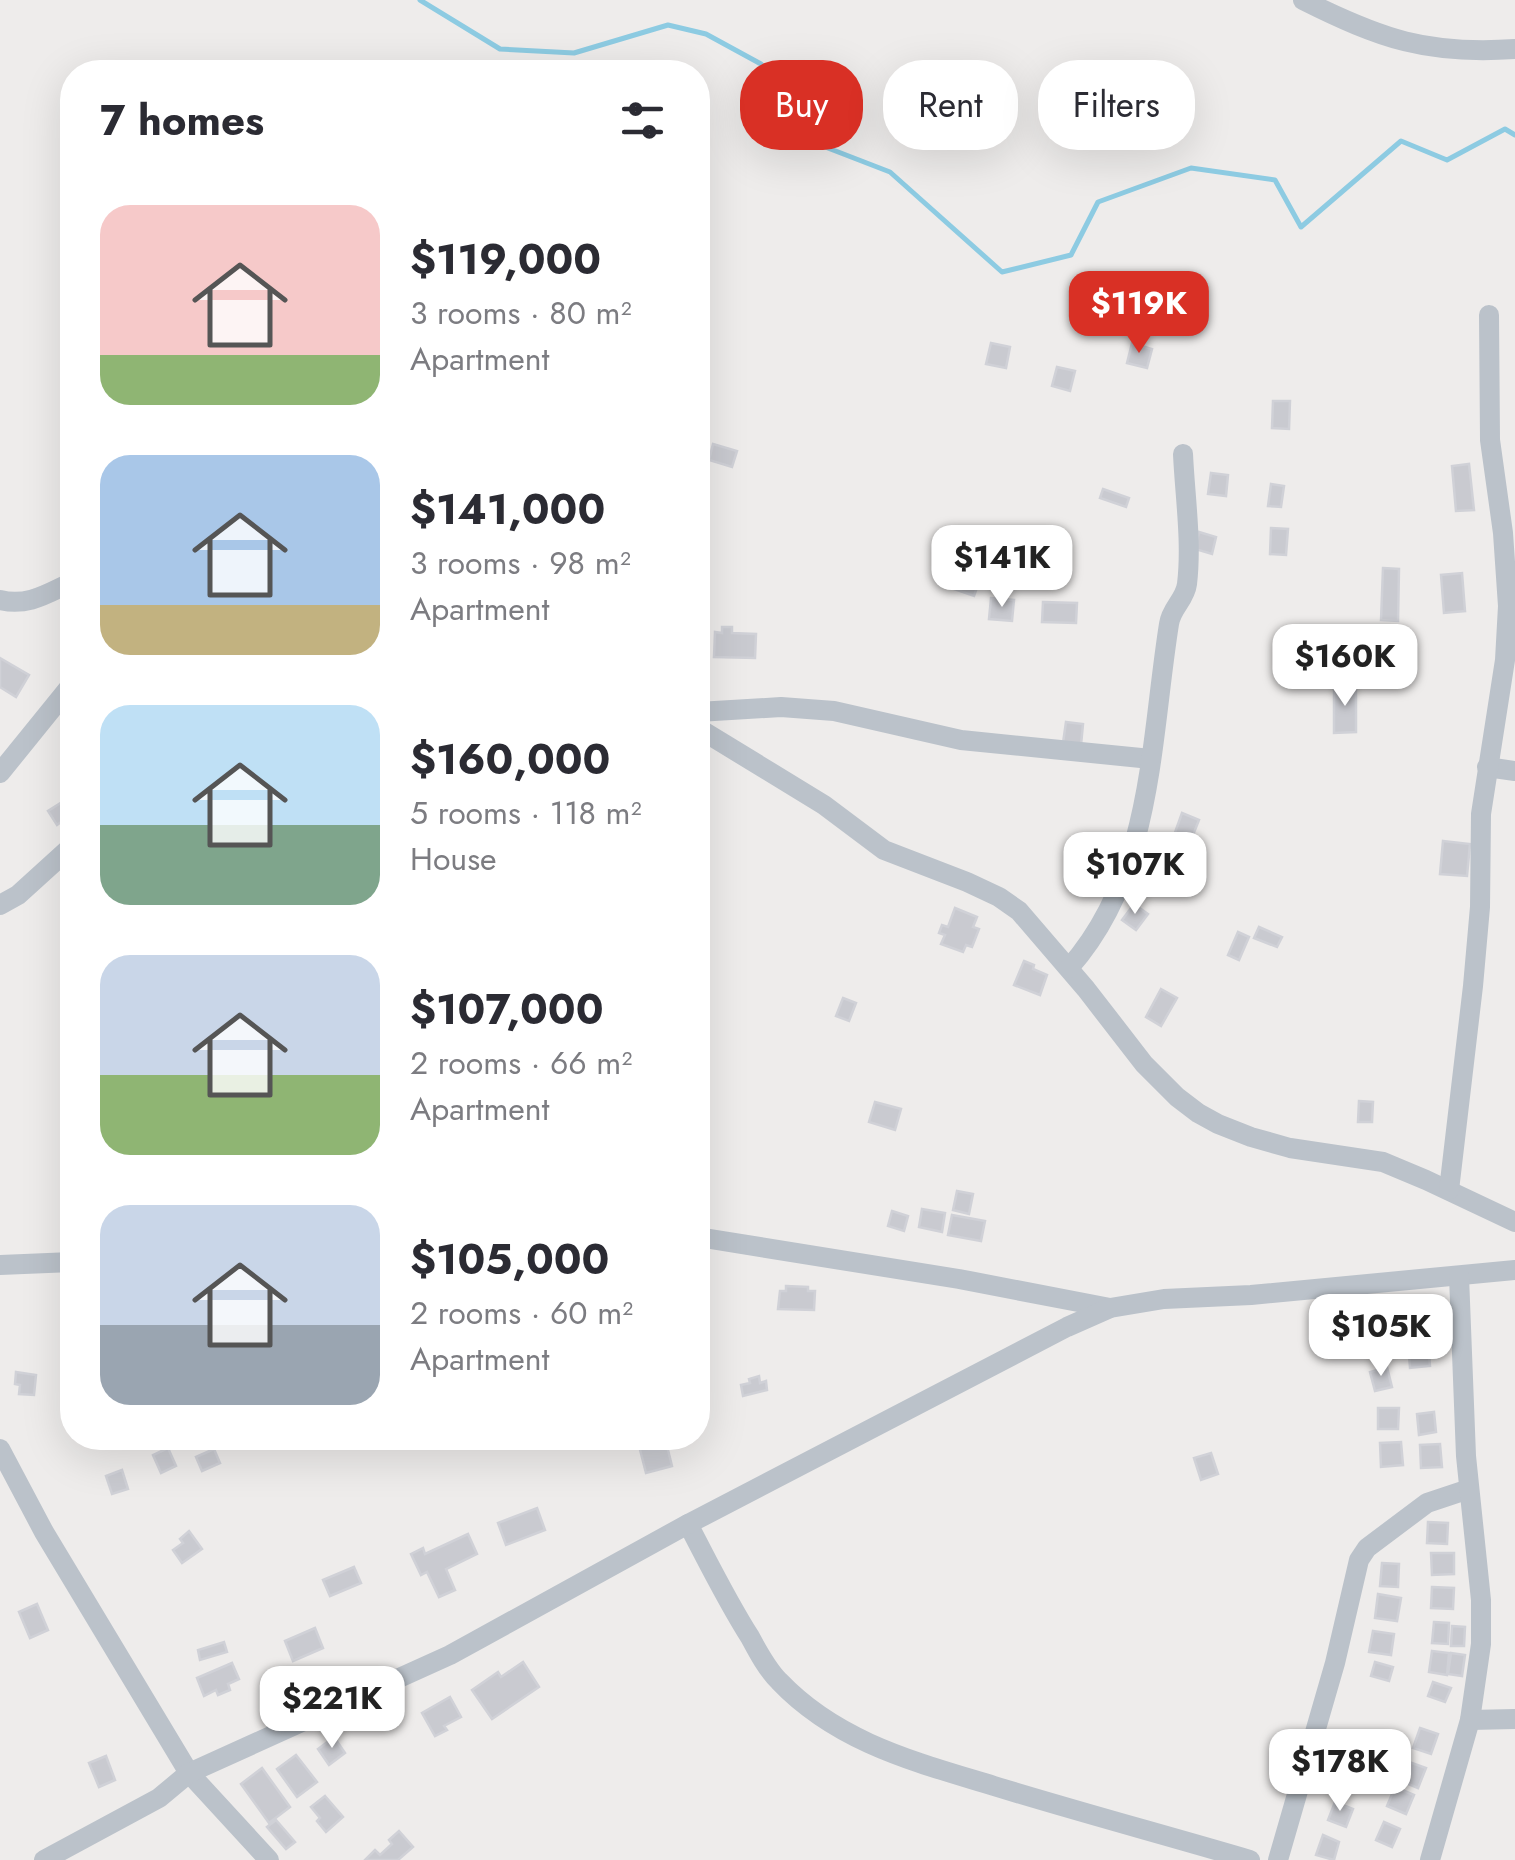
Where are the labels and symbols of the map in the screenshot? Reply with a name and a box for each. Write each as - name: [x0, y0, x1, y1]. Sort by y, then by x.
- pin: $119K: [1069, 271, 1209, 356]
- pin: $141K: [932, 525, 1072, 610]
- pin: $160K: [1275, 624, 1415, 709]
- pin: $107K: [1065, 832, 1205, 917]
- pin: $105K: [1311, 1294, 1451, 1379]
- pin: $221K: [262, 1666, 402, 1751]
- pin: $178K: [1270, 1729, 1410, 1814]

